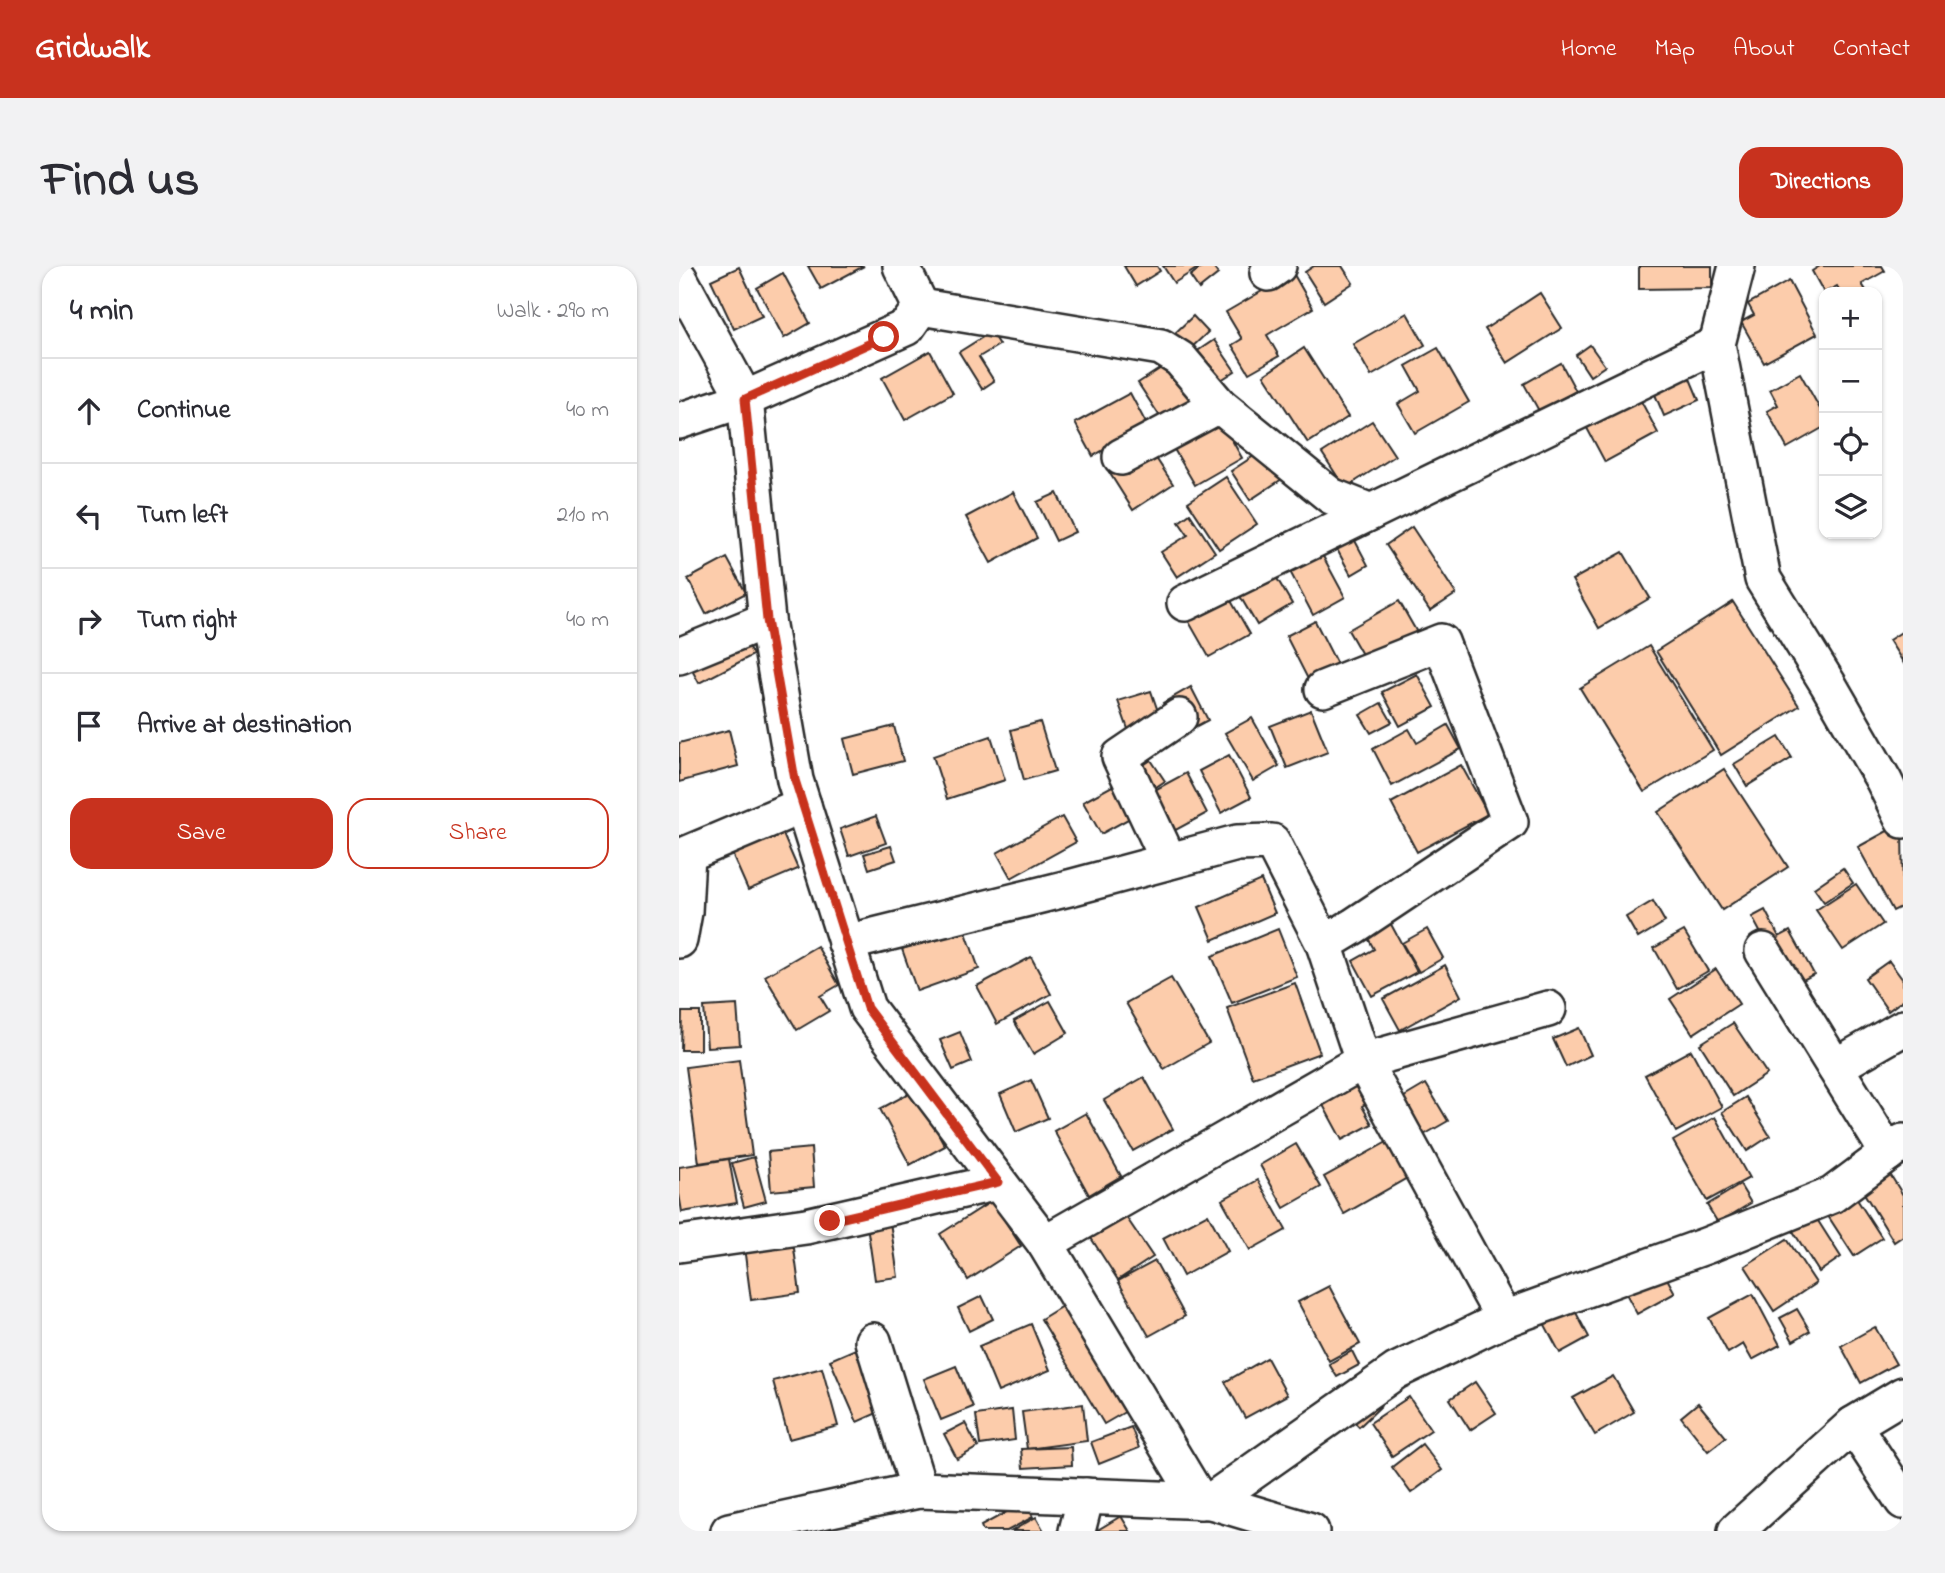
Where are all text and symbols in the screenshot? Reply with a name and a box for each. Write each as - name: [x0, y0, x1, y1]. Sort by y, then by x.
- text: Gridwalk: [35, 25, 150, 73]
- text: Home: [1561, 32, 1617, 67]
- text: Map: [1655, 32, 1695, 67]
- text: About: [1733, 32, 1795, 67]
- text: Contact: [1833, 32, 1910, 67]
- text: Find us: [42, 146, 199, 218]
- button: Directions: [1739, 147, 1903, 218]
- map controls: [1819, 287, 1882, 539]
- button: +: [1819, 287, 1882, 350]
- text: 4 min: [70, 290, 133, 334]
- text: Walk · 290 m: [497, 295, 609, 328]
- route start: [868, 321, 899, 352]
- button: −: [1819, 350, 1882, 413]
- icon: ahead: [70, 392, 108, 430]
- text: Continue: [137, 392, 230, 430]
- text: 40 m: [566, 394, 609, 427]
- button: locate: [1819, 413, 1882, 476]
- button: layers: [1819, 476, 1882, 539]
- icon: left: [70, 497, 108, 535]
- text: Turn left: [137, 497, 228, 535]
- text: 210 m: [557, 499, 609, 532]
- icon: right: [70, 602, 108, 640]
- text: Turn right: [137, 602, 237, 640]
- text: 40 m: [566, 604, 609, 637]
- icon: arrive: [70, 707, 108, 745]
- text: Arrive at destination: [137, 707, 352, 745]
- button: Save: [70, 798, 333, 869]
- button: Share: [347, 798, 609, 869]
- route end: [814, 1205, 845, 1236]

